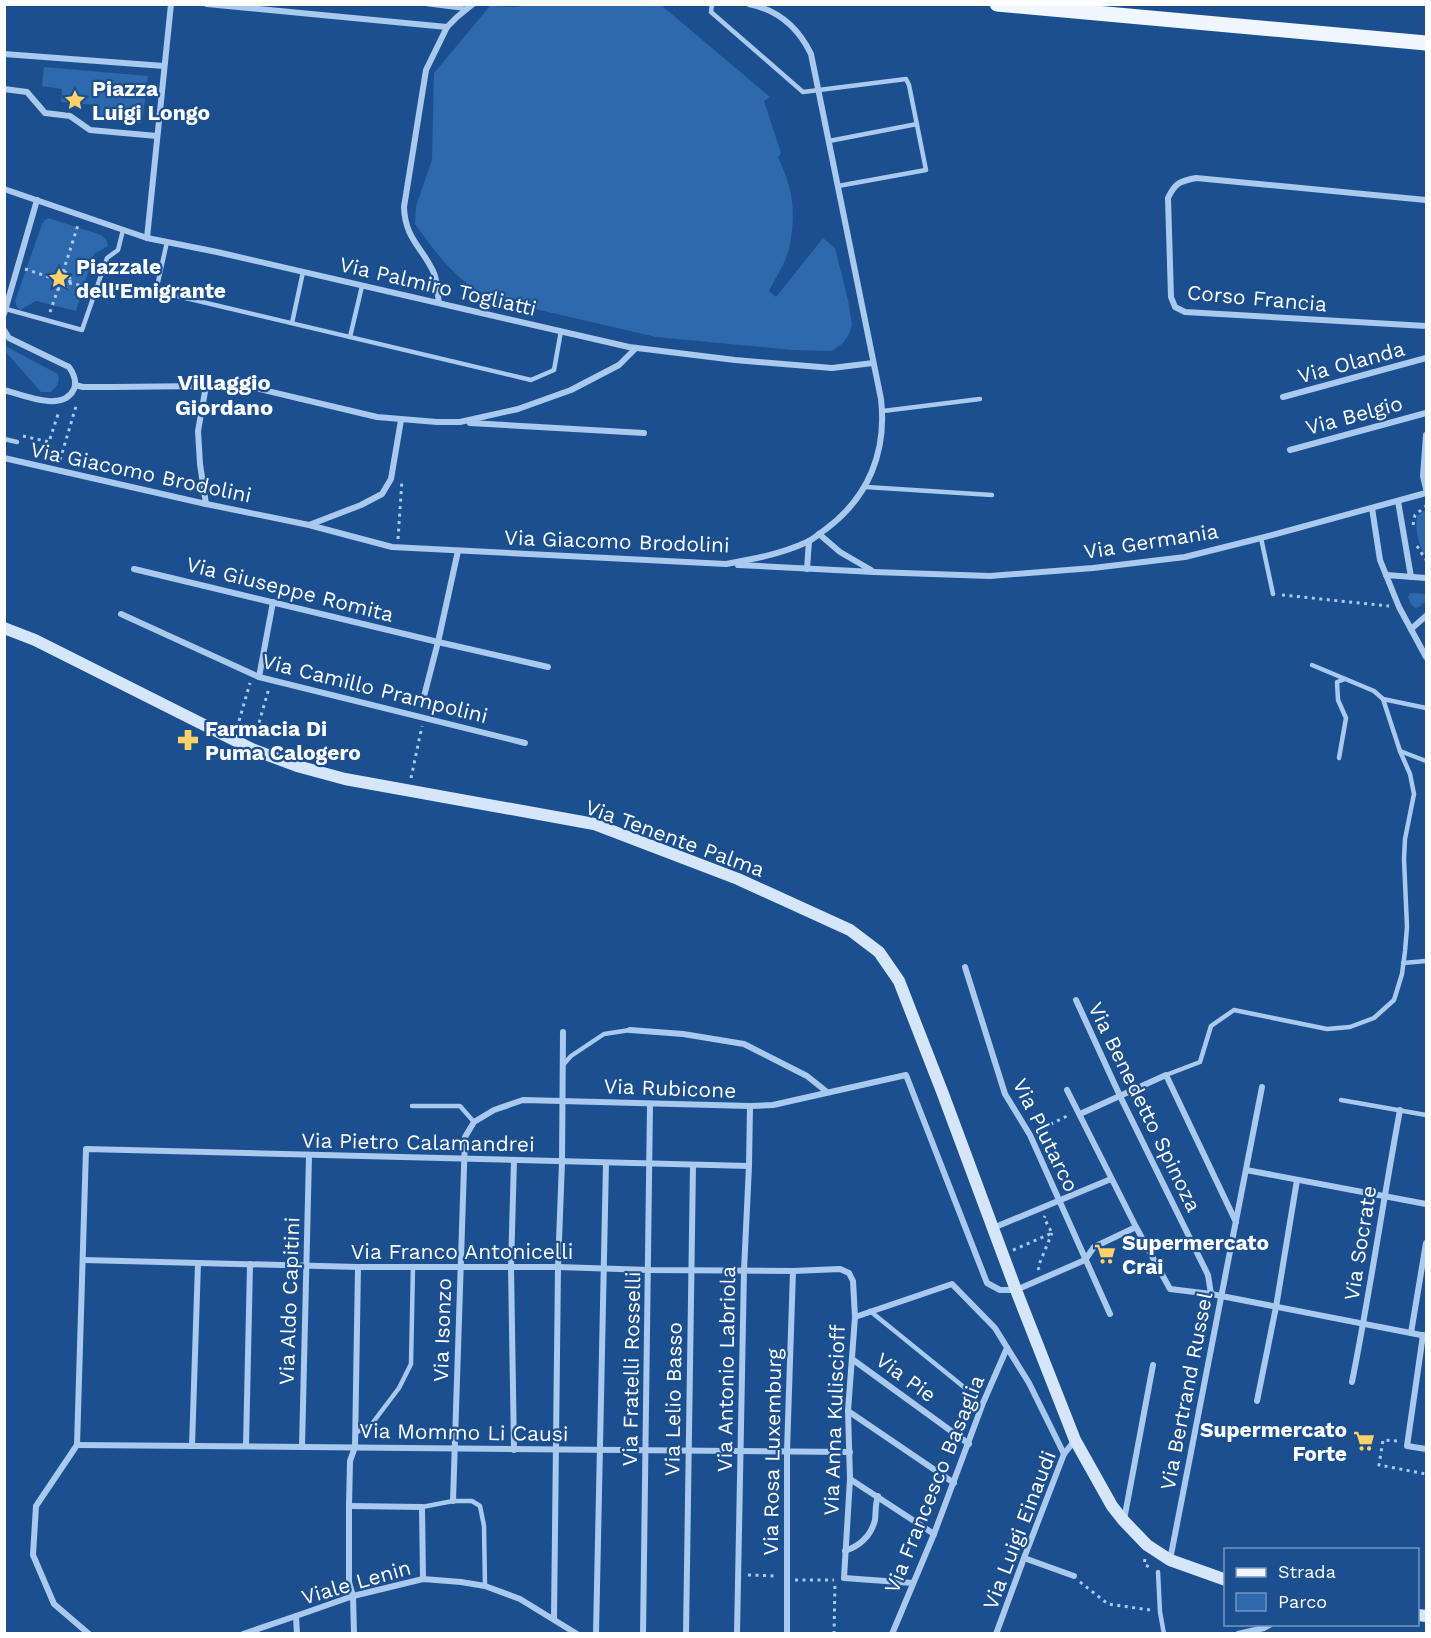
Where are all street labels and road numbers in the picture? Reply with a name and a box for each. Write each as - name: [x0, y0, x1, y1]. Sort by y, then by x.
- street label: Via Palmiro Togliatti: [337, 251, 539, 321]
- street label: Corso Francia: [1186, 279, 1328, 317]
- street label: Via Olanda: [1295, 336, 1407, 388]
- street label: Via Belgio: [1303, 390, 1405, 440]
- street label: Via Giacomo Brodolini: [28, 436, 254, 508]
- street label: Via Germania: [1082, 518, 1220, 564]
- street label: Via Giacomo Brodolini: [504, 525, 730, 557]
- street label: Via Giuseppe Romita: [184, 551, 396, 627]
- street label: Via Camillo Prampolini: [260, 648, 490, 728]
- street label: Via Tenente Palma: [582, 794, 768, 882]
- street label: Via Benedetto Spinoza: [1083, 998, 1207, 1216]
- street label: Via Rubicone: [603, 1073, 737, 1103]
- street label: Via Plutarco: [1008, 1074, 1084, 1196]
- street label: Via Pietro Calamandrei: [301, 1127, 535, 1157]
- street label: Via Socrate: [1339, 1184, 1381, 1302]
- street label: Via Aldo Capitini: [274, 1217, 304, 1385]
- street label: Via Franco Antonicelli: [351, 1239, 573, 1264]
- street label: Via Antonio Labriola: [712, 1266, 740, 1472]
- street label: Via Fratelli Rosselli: [617, 1271, 645, 1467]
- street label: Via Isonzo: [428, 1278, 456, 1382]
- street label: Via Bertrand Russel: [1155, 1289, 1218, 1492]
- street label: Via Lelio Basso: [659, 1322, 687, 1476]
- street label: Via Anna Kuliscioff: [818, 1324, 850, 1516]
- street label: Via Rosa Luxemburg: [758, 1347, 786, 1556]
- street label: Via Pie: [871, 1347, 941, 1407]
- street label: Via Francesco Basaglia: [879, 1371, 989, 1597]
- street label: Via Mommo Li Causi: [359, 1418, 569, 1446]
- street label: Via Luigi Einaudi: [977, 1447, 1061, 1613]
- street label: Viale Lenin: [298, 1554, 414, 1610]

